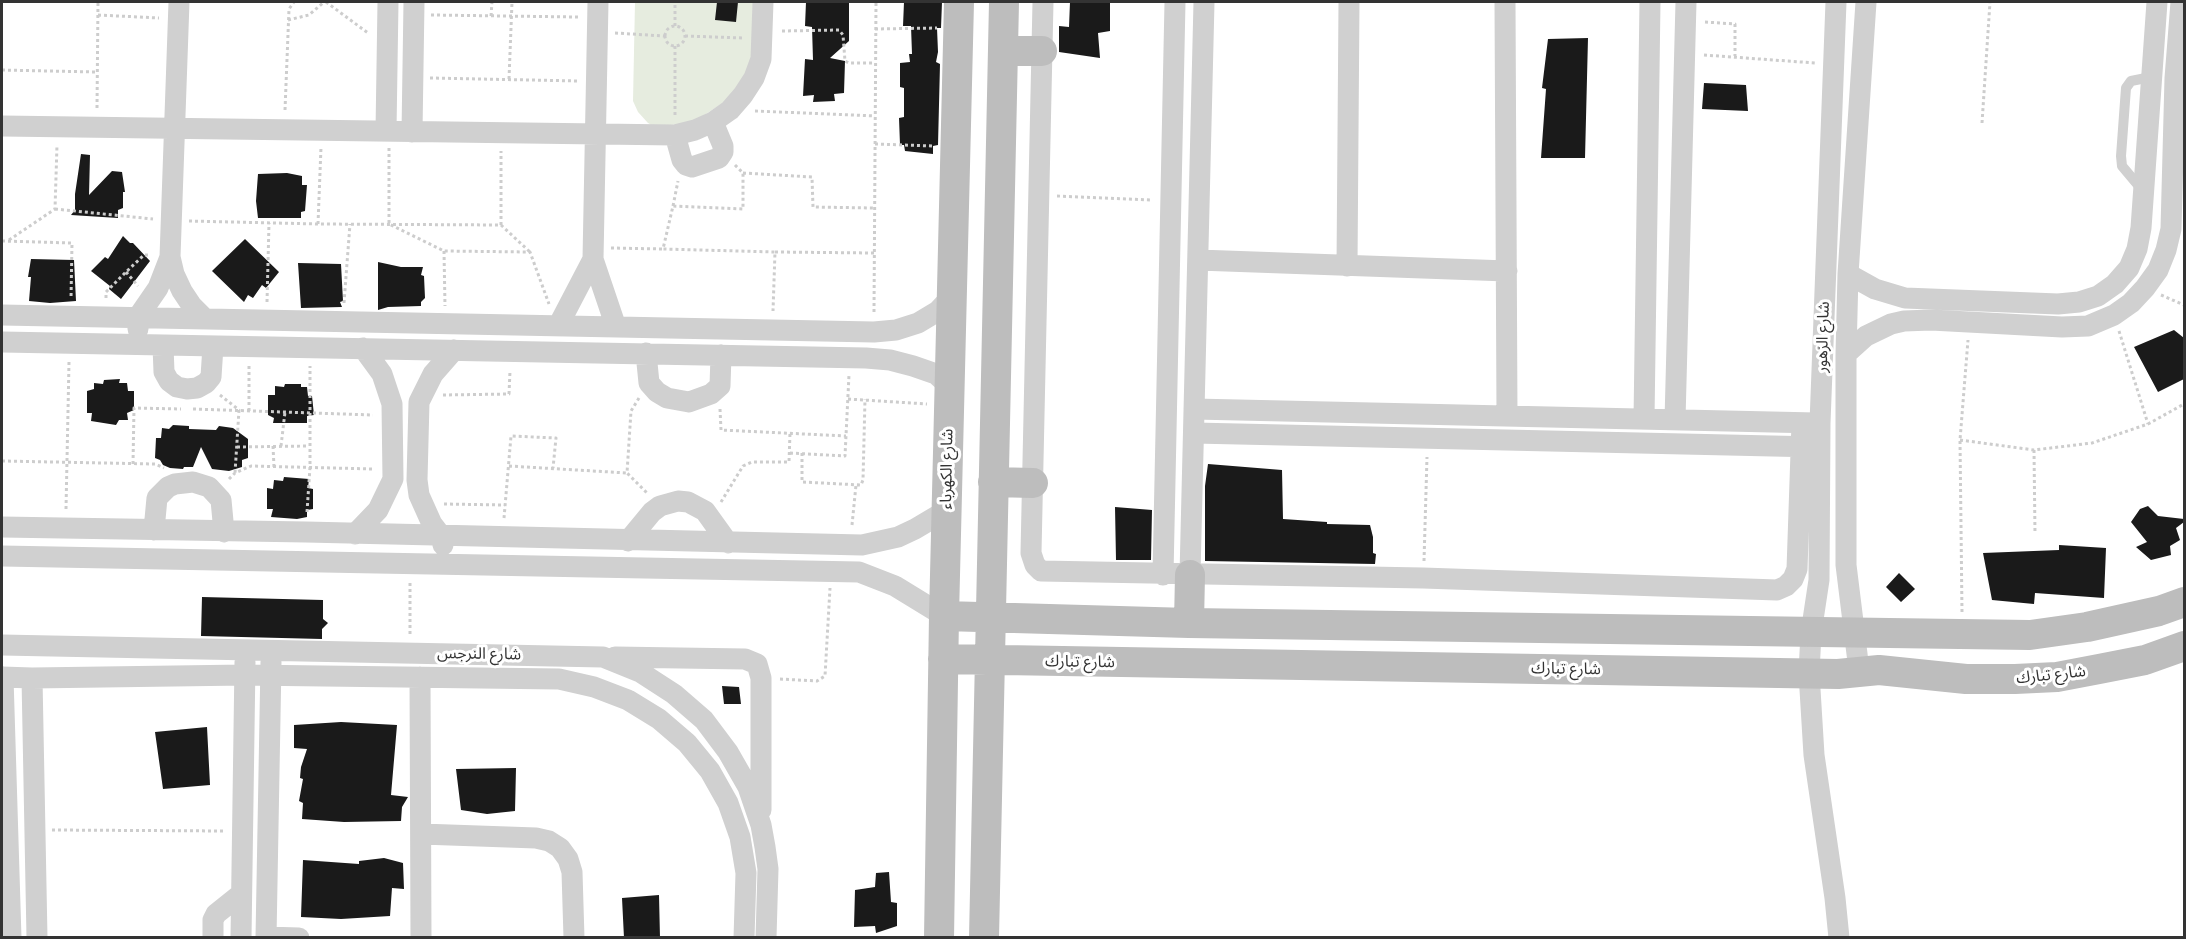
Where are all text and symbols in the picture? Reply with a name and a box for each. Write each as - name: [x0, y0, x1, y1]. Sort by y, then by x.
- street label: شارع الزهور: [1812, 301, 1834, 373]
- street label: شارع الكهرباء: [937, 428, 957, 510]
- street label: شارع النرجس: [437, 644, 521, 664]
- street label: شارع تبارك: [1045, 652, 1115, 672]
- street label: شارع تبارك: [1531, 659, 1601, 679]
- street label: شارع تبارك: [2015, 662, 2087, 688]

